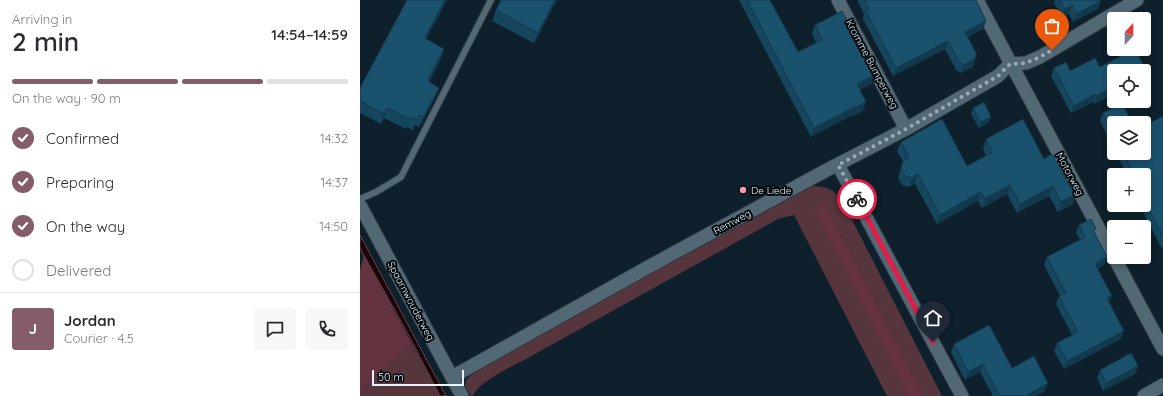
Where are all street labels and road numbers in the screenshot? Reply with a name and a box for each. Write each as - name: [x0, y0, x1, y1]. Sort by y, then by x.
- street label: Kromme Bumperweg: [843, 17, 901, 111]
- street label: Motorweg: [1053, 150, 1087, 198]
- street label: Remweg: [711, 207, 753, 237]
- street label: Spaarnwouderweg: [385, 259, 437, 343]

